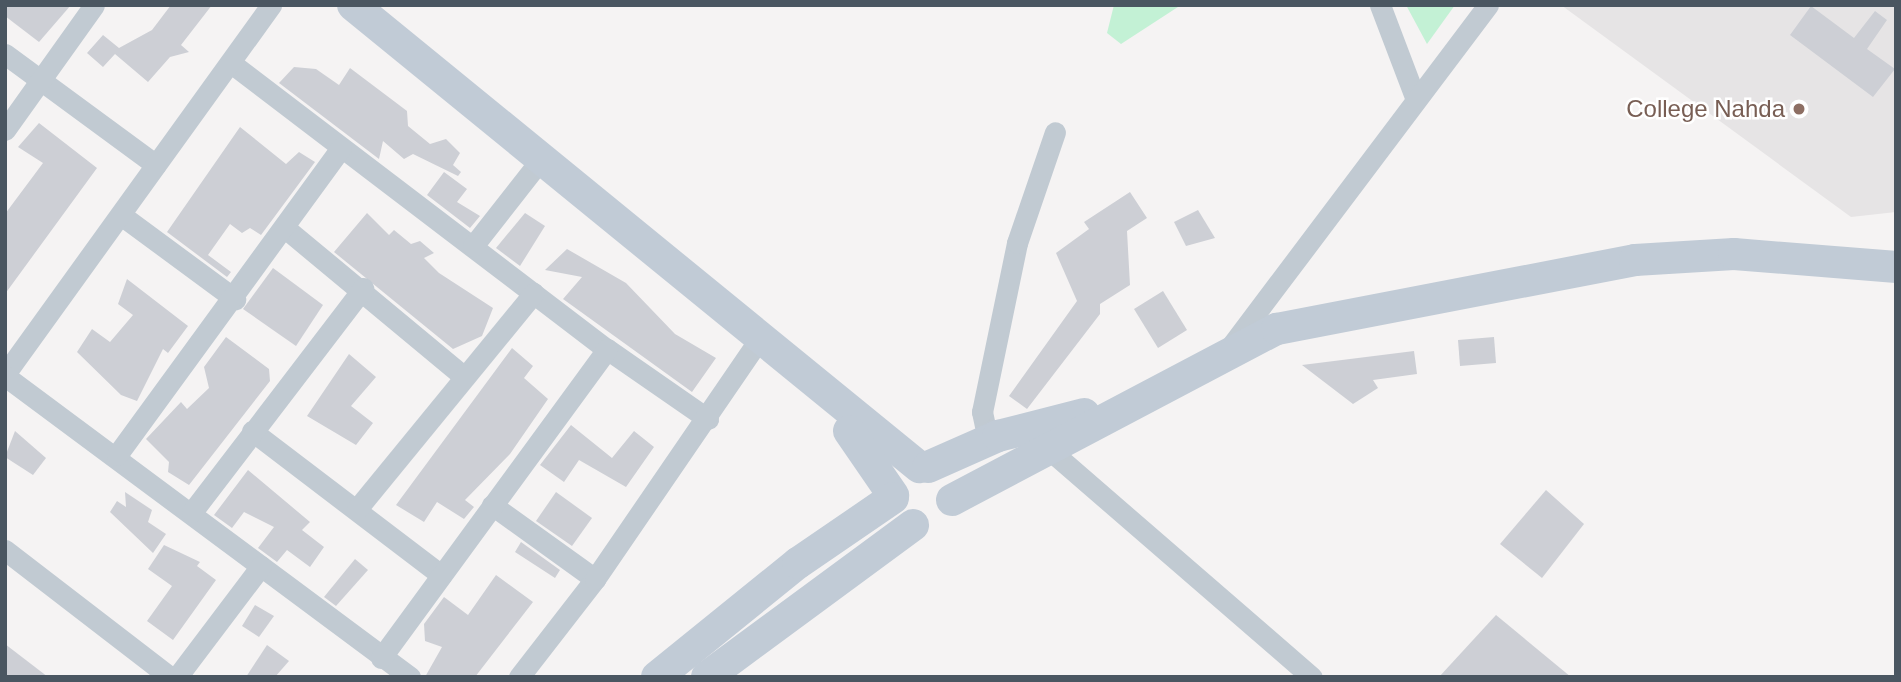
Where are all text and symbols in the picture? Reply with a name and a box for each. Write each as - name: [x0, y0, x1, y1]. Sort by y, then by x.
- place label: College Nahda: [1626, 95, 1785, 123]
- marker: College Nahda: [1791, 101, 1807, 117]

